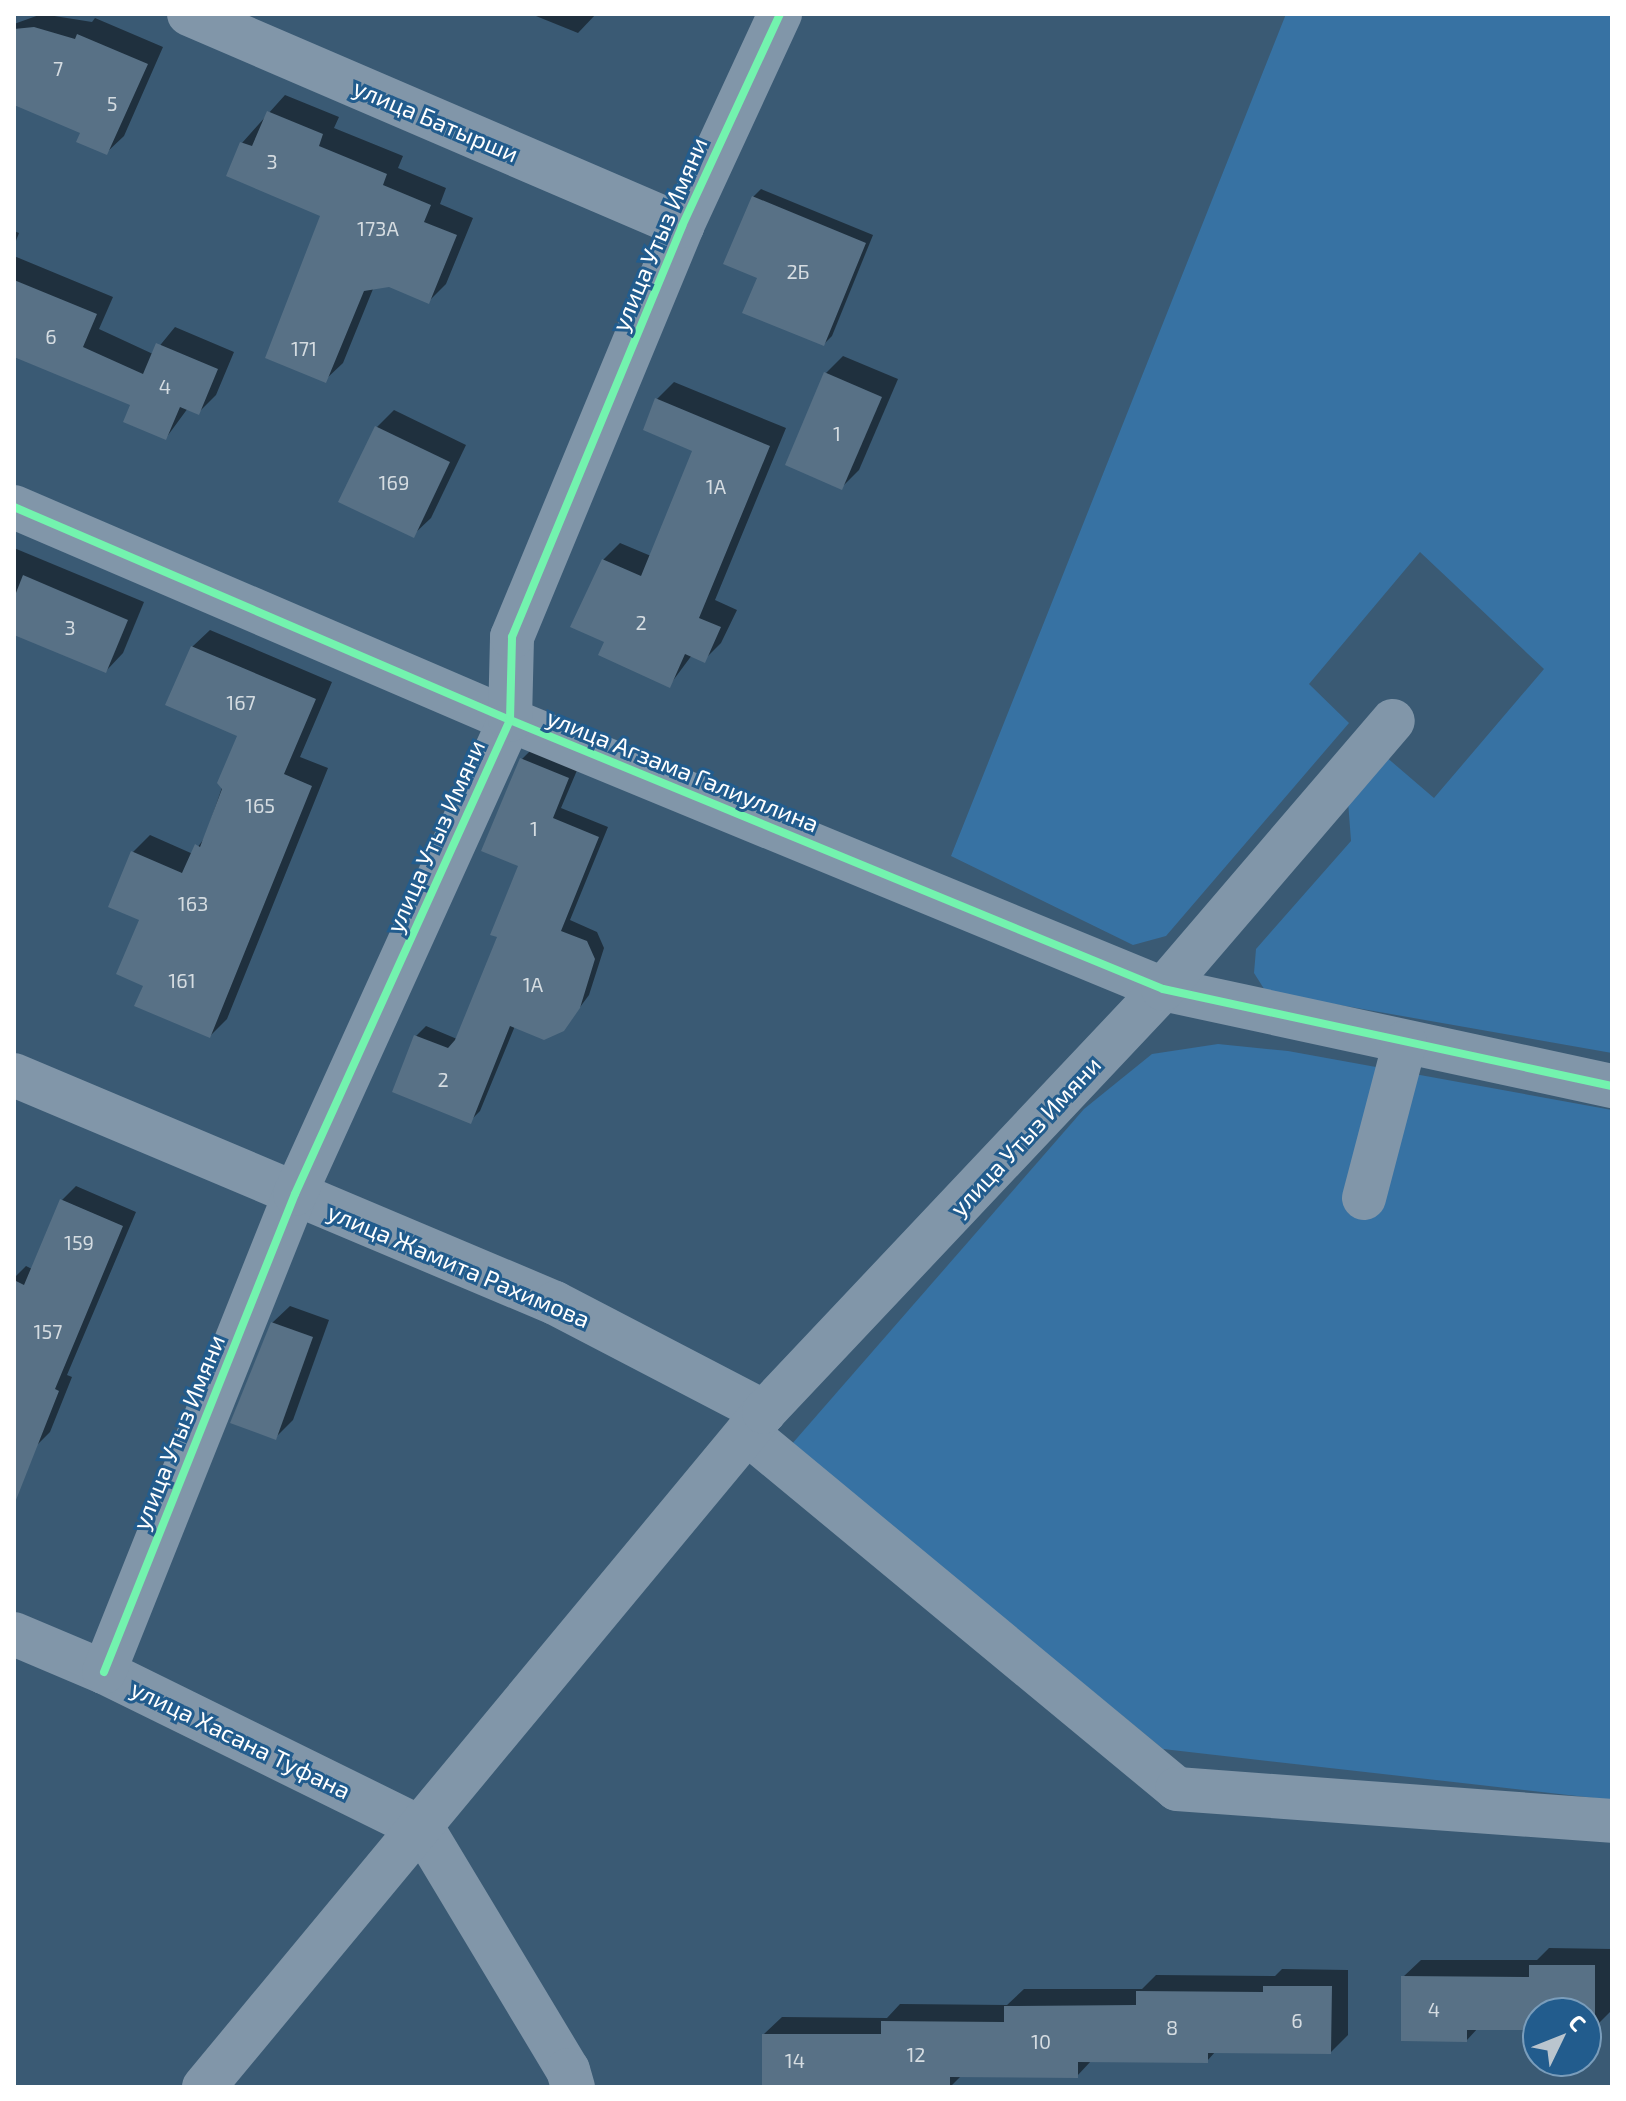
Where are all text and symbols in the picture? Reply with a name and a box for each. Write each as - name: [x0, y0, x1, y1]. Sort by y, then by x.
- house number: 7: [53, 56, 63, 80]
- street label: улица Батырши: [349, 72, 523, 168]
- house number: 5: [107, 91, 117, 115]
- street label: улица Утыз Имяни: [605, 133, 713, 335]
- house number: 3: [266, 149, 278, 173]
- house number: 173А: [357, 216, 399, 240]
- house number: 2Б: [786, 259, 810, 283]
- house number: 6: [45, 324, 57, 348]
- house number: 171: [291, 336, 317, 360]
- house number: 4: [159, 374, 171, 398]
- house number: 1: [833, 421, 841, 445]
- house number: 169: [379, 470, 409, 494]
- house number: 1А: [706, 474, 726, 498]
- house number: 2: [635, 610, 647, 634]
- house number: 3: [64, 615, 76, 639]
- house number: 167: [226, 690, 256, 714]
- street label: улица Агзама Галиуллина: [543, 702, 823, 838]
- street label: улица Утыз Имяни: [380, 735, 490, 937]
- house number: 165: [245, 793, 275, 817]
- house number: 1: [530, 816, 538, 840]
- house number: 163: [178, 891, 208, 915]
- house number: 161: [168, 968, 196, 992]
- house number: 1А: [523, 972, 543, 996]
- street label: улица Утыз Имяни: [944, 1050, 1106, 1222]
- house number: 2: [437, 1067, 449, 1091]
- street label: улица Жамита Рахимова: [323, 1197, 595, 1333]
- house number: 159: [64, 1230, 94, 1254]
- house number: 157: [34, 1319, 62, 1343]
- street label: улица Утыз Имяни: [126, 1330, 230, 1534]
- street label: улица Хасана Туфана: [127, 1673, 355, 1805]
- house number: 4: [1428, 1997, 1440, 2021]
- north arrow: [1522, 1997, 1602, 2077]
- house number: 6: [1291, 2008, 1303, 2032]
- text: С: [1564, 2008, 1592, 2036]
- house number: 8: [1166, 2015, 1178, 2039]
- house number: 10: [1031, 2029, 1051, 2053]
- house number: 12: [906, 2042, 926, 2066]
- house number: 14: [785, 2048, 805, 2072]

